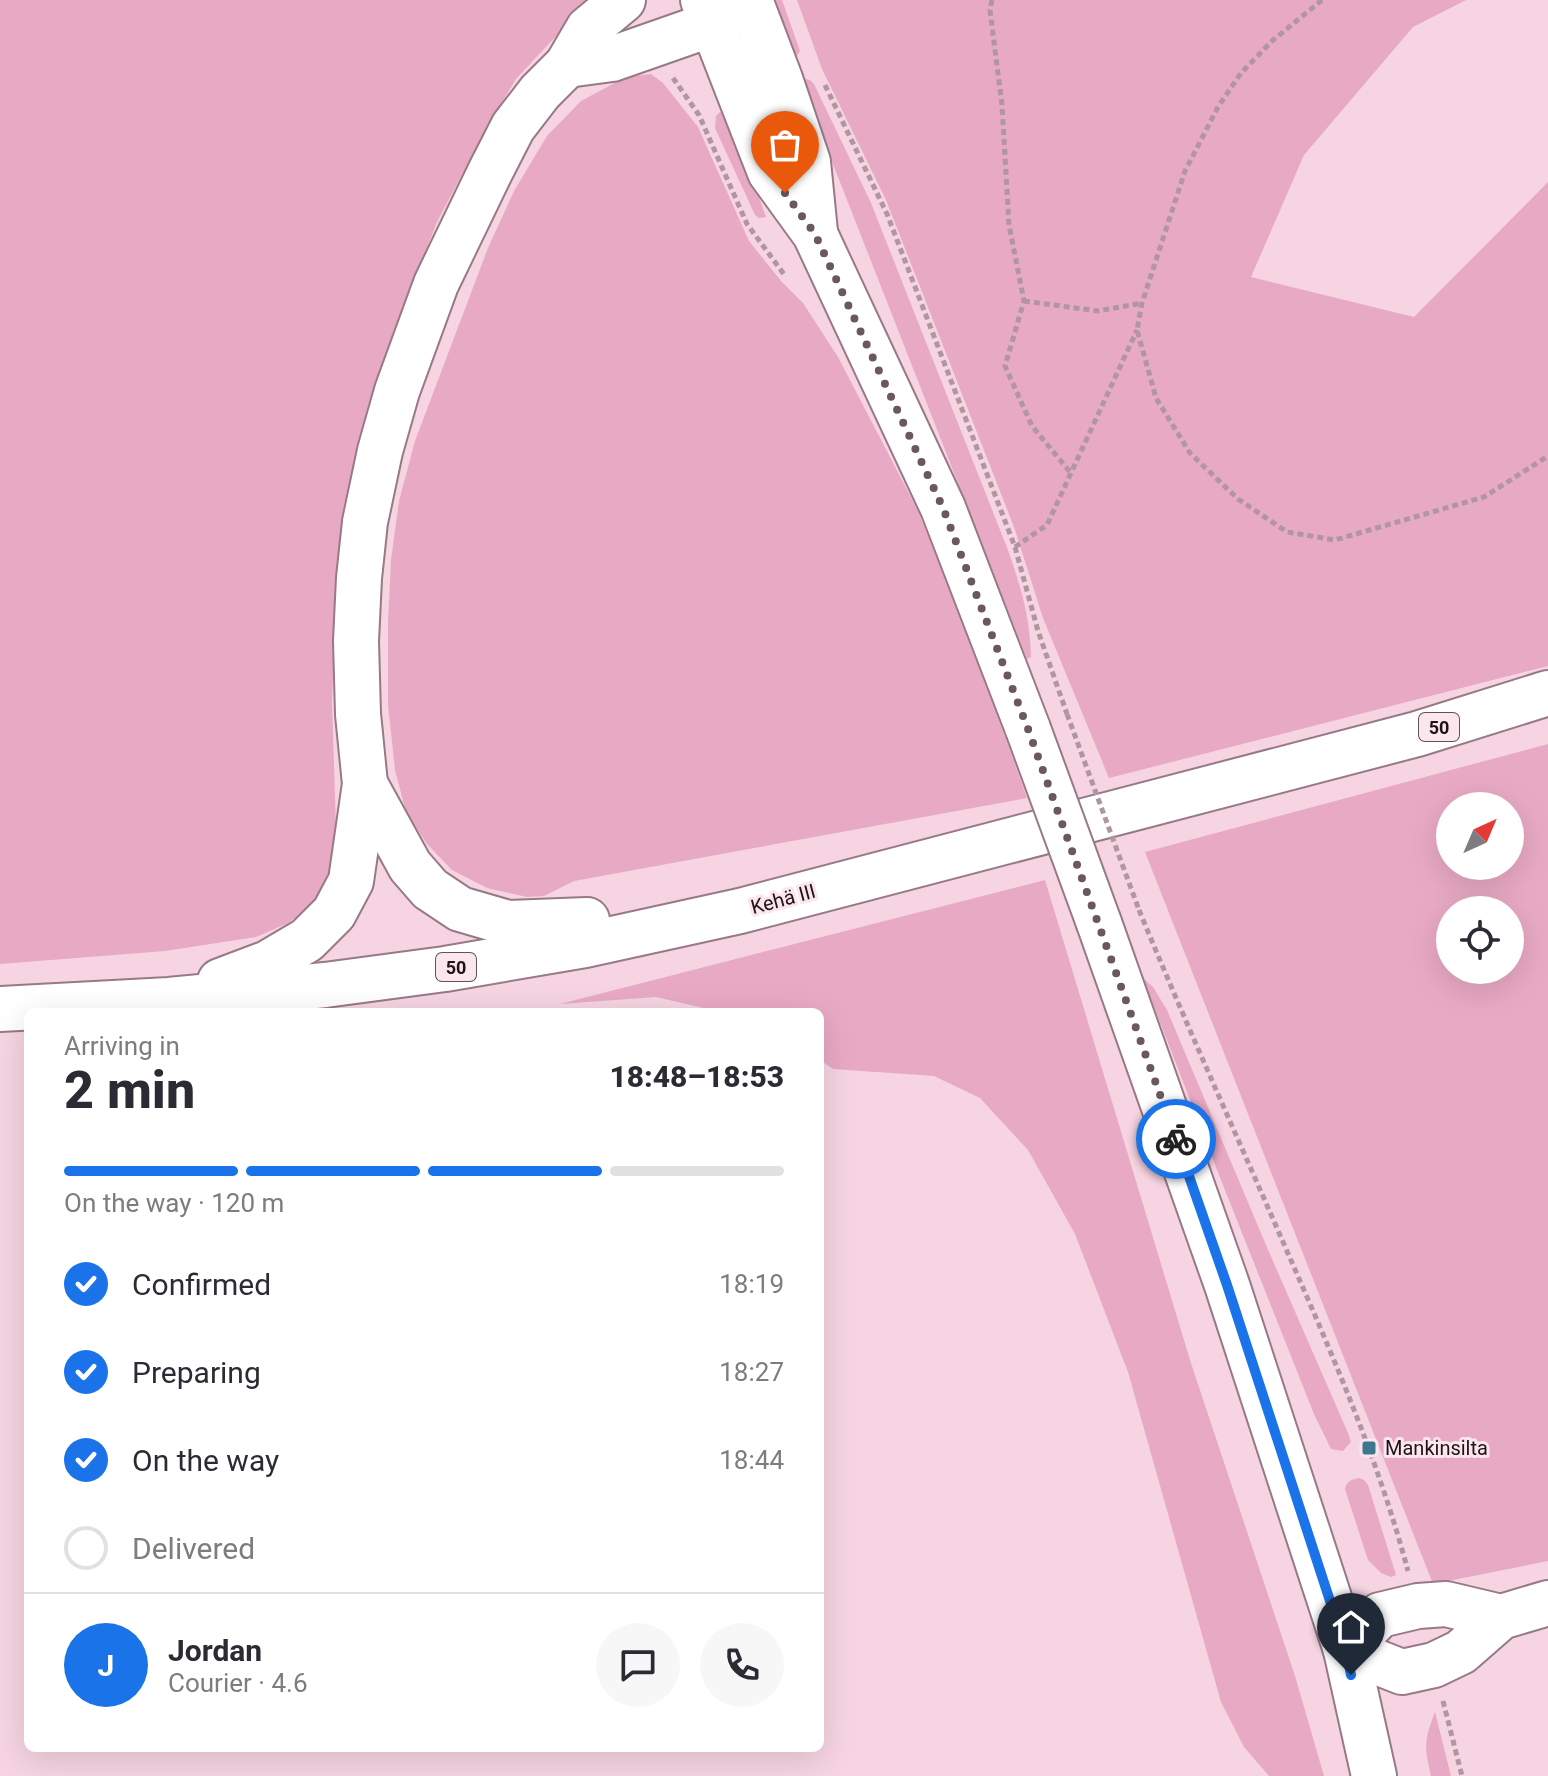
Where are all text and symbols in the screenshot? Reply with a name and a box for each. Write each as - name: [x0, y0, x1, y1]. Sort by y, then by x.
- pin: [751, 111, 819, 193]
- icon: bag: [763, 123, 807, 167]
- road number: 50: [1419, 713, 1459, 741]
- north arrow: [1436, 792, 1524, 880]
- map controls: [1436, 792, 1524, 984]
- street label: Kehä III: [748, 879, 818, 919]
- button: locate: [1436, 896, 1524, 984]
- road number: 50: [436, 953, 476, 981]
- text: Arriving in: [64, 1031, 180, 1061]
- text: 18:48–18:53: [609, 1059, 784, 1094]
- text: 2 min: [64, 1060, 195, 1121]
- courier: [1136, 1099, 1216, 1179]
- icon: bike: [1154, 1117, 1198, 1161]
- text: On the way · 120 m: [64, 1188, 284, 1218]
- icon: check: [64, 1262, 108, 1306]
- text: Confirmed: [132, 1267, 271, 1302]
- text: 18:19: [719, 1269, 784, 1299]
- icon: check: [64, 1350, 108, 1394]
- text: Preparing: [132, 1355, 261, 1390]
- text: 18:27: [719, 1357, 784, 1387]
- place label: Mankinsilta: [1385, 1436, 1488, 1460]
- icon: check: [64, 1438, 108, 1482]
- marker: Mankinsilta: [1360, 1439, 1378, 1457]
- text: On the way: [132, 1443, 279, 1478]
- text: 18:44: [719, 1445, 784, 1475]
- text: Delivered: [132, 1531, 255, 1566]
- pin: [1317, 1593, 1385, 1675]
- icon: home: [1329, 1605, 1373, 1649]
- button: chat: [596, 1623, 680, 1707]
- button: phone: [700, 1623, 784, 1707]
- text: Jordan: [168, 1633, 262, 1668]
- text: J: [98, 1648, 114, 1683]
- text: Courier · 4.6: [168, 1668, 308, 1698]

